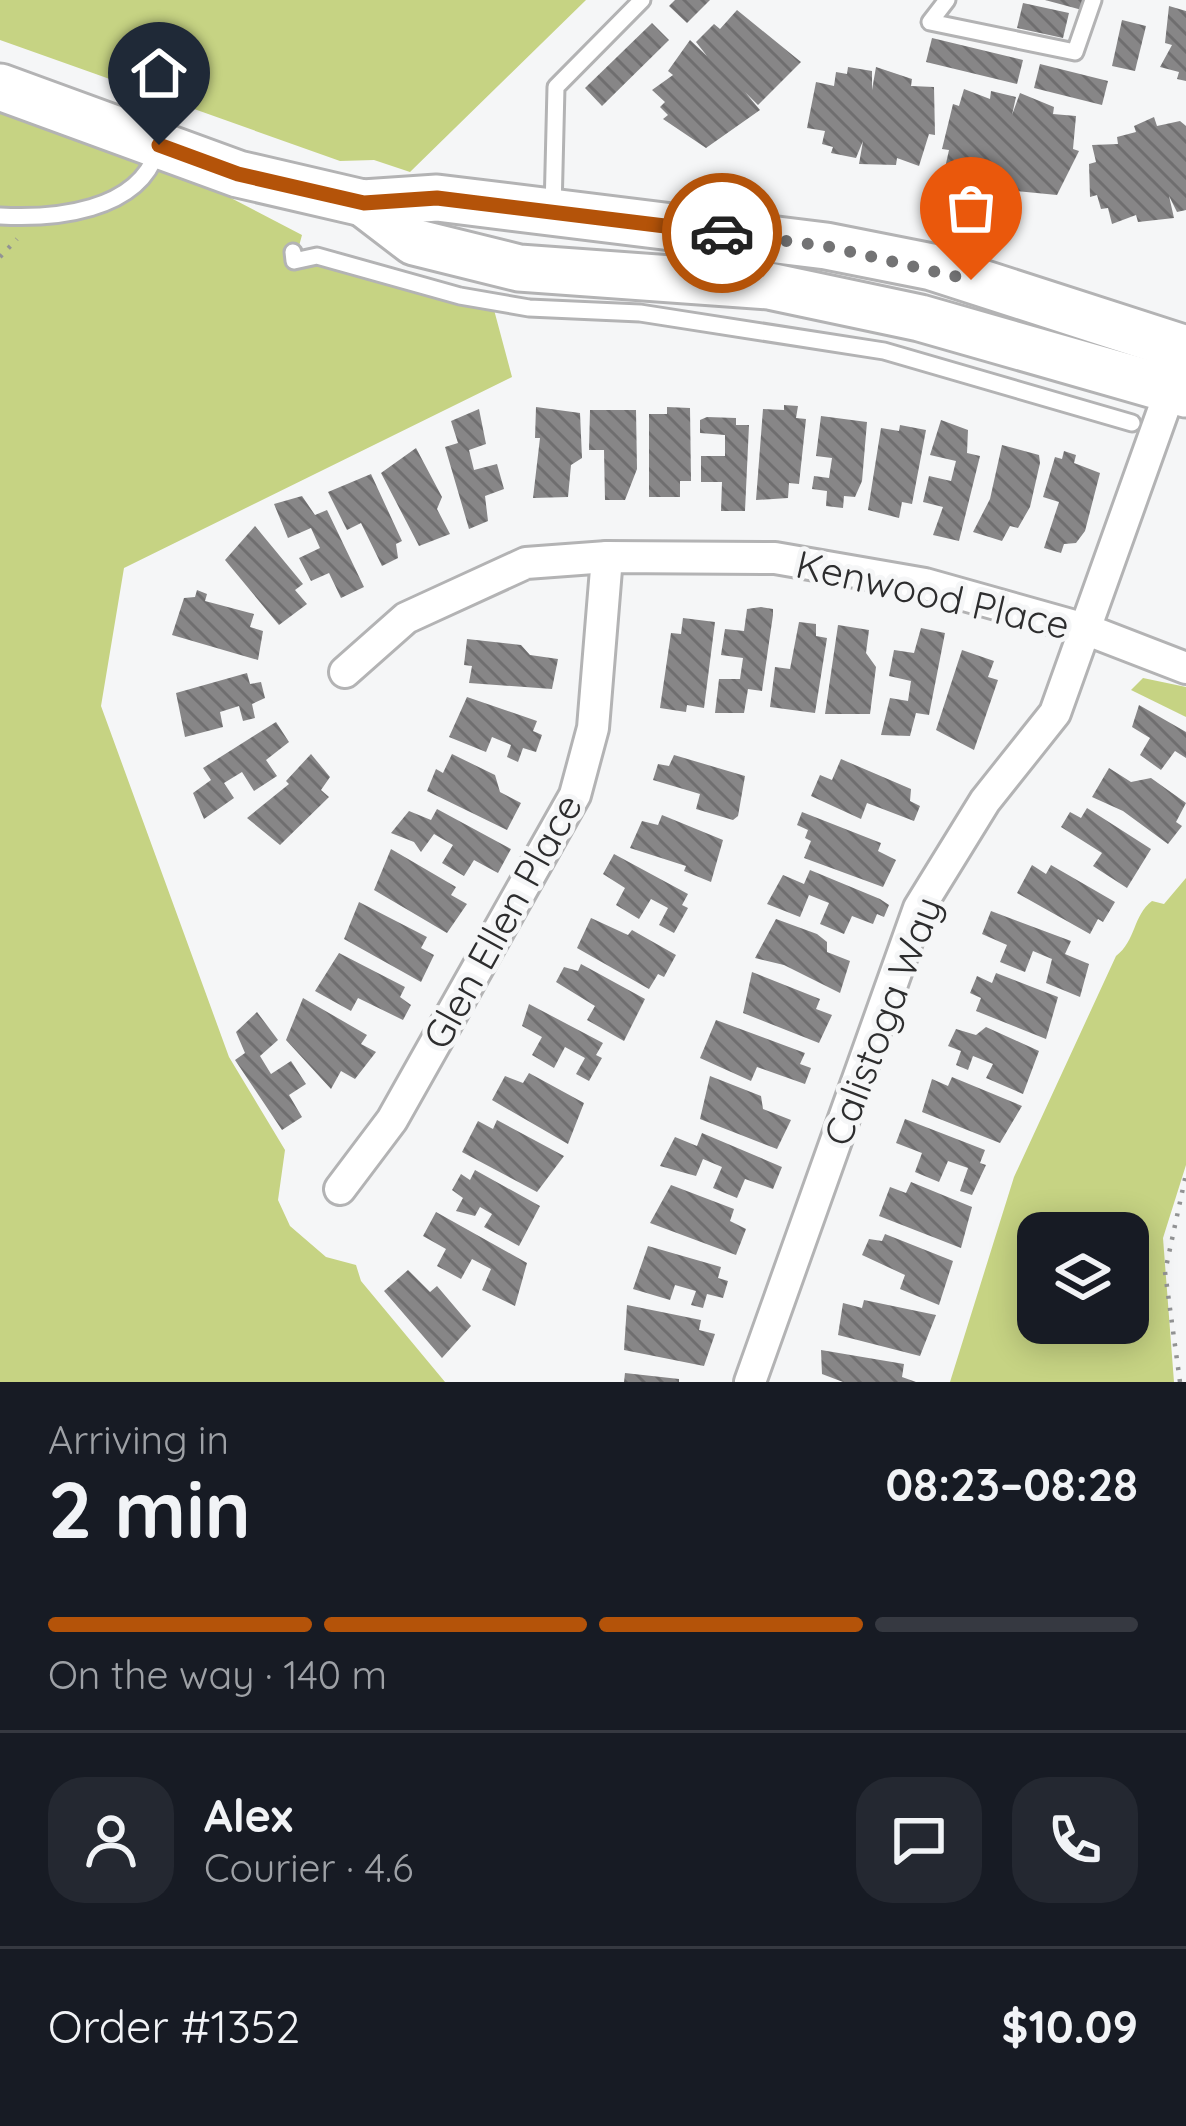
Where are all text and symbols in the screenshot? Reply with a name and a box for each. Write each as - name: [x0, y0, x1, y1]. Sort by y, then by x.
- pin: [108, 22, 210, 145]
- icon: home: [126, 40, 192, 106]
- pin: [920, 157, 1022, 280]
- courier: [662, 173, 782, 293]
- icon: bag: [938, 175, 1004, 241]
- icon: car: [689, 200, 755, 266]
- street label: Kenwood Place: [792, 539, 1074, 649]
- street label: Glen Ellen Place: [412, 785, 592, 1057]
- street label: Calistoga Way: [812, 890, 952, 1152]
- map controls: [1017, 1212, 1149, 1344]
- button: layers: [1017, 1212, 1149, 1344]
- text: Arriving in: [48, 1415, 229, 1464]
- text: 08:23–08:28: [886, 1456, 1138, 1512]
- text: 2 min: [48, 1460, 251, 1558]
- text: On the way · 140 m: [48, 1650, 387, 1699]
- button: person: [48, 1777, 174, 1903]
- button: chat: [856, 1777, 982, 1903]
- button: phone: [1012, 1777, 1138, 1903]
- text: Alex: [204, 1787, 293, 1843]
- text: Courier · 4.6: [204, 1843, 413, 1892]
- text: Order #1352: [48, 1998, 300, 2054]
- text: $10.09: [1002, 1998, 1138, 2054]

